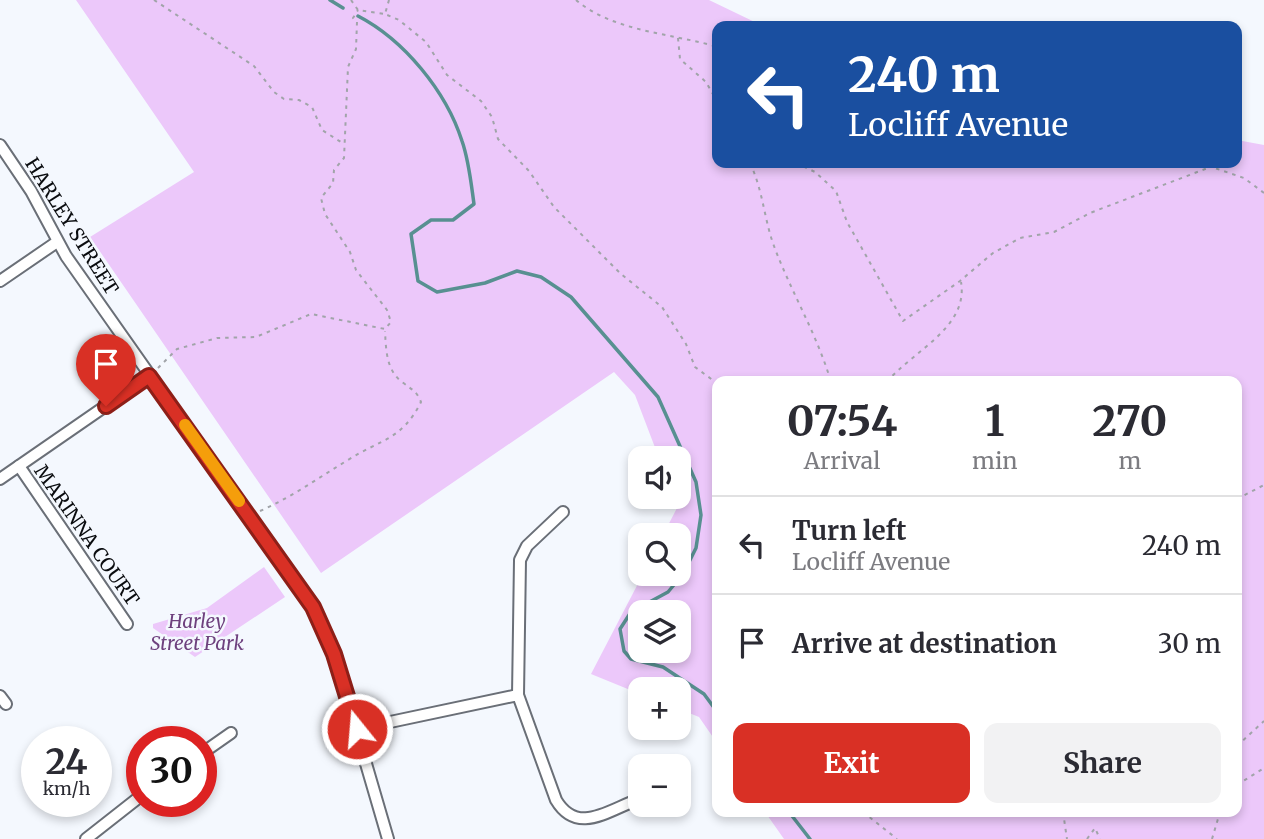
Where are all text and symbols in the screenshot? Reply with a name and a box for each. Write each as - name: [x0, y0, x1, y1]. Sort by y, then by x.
- text: 240 m: [848, 44, 1000, 105]
- icon: left: [733, 49, 824, 140]
- text: Locliff Avenue: [848, 105, 1068, 145]
- street label: HARLEY STREET: [20, 153, 124, 299]
- pin: [76, 334, 136, 406]
- icon: arrive: [87, 345, 125, 383]
- text: 07:54: [787, 395, 897, 447]
- text: 1: [985, 395, 1005, 447]
- text: 270: [1092, 395, 1167, 447]
- map controls: [628, 446, 691, 817]
- button: sound: [628, 446, 691, 509]
- text: Arrival: [804, 446, 880, 475]
- text: min: [972, 446, 1018, 475]
- text: m: [1118, 446, 1141, 475]
- street label: MARINNA COURT: [29, 460, 145, 610]
- text: Turn left: [792, 514, 906, 547]
- button: search: [628, 523, 691, 586]
- icon: left: [733, 526, 771, 564]
- text: 240 m: [1142, 529, 1221, 562]
- text: Locliff Avenue: [792, 547, 950, 576]
- button: layers: [628, 600, 691, 663]
- park label: Harley Street Park: [150, 609, 244, 655]
- icon: arrive: [733, 624, 771, 662]
- text: Arrive at destination: [792, 627, 1057, 660]
- text: 30 m: [1158, 627, 1221, 660]
- button: +: [628, 677, 691, 740]
- position arrow: [320, 692, 394, 766]
- button: Exit: [733, 723, 970, 803]
- button: Share: [984, 723, 1221, 803]
- speed limit sign: 30: [126, 726, 217, 817]
- text: 24: [45, 740, 88, 784]
- button: −: [628, 754, 691, 817]
- text: km/h: [43, 777, 90, 800]

